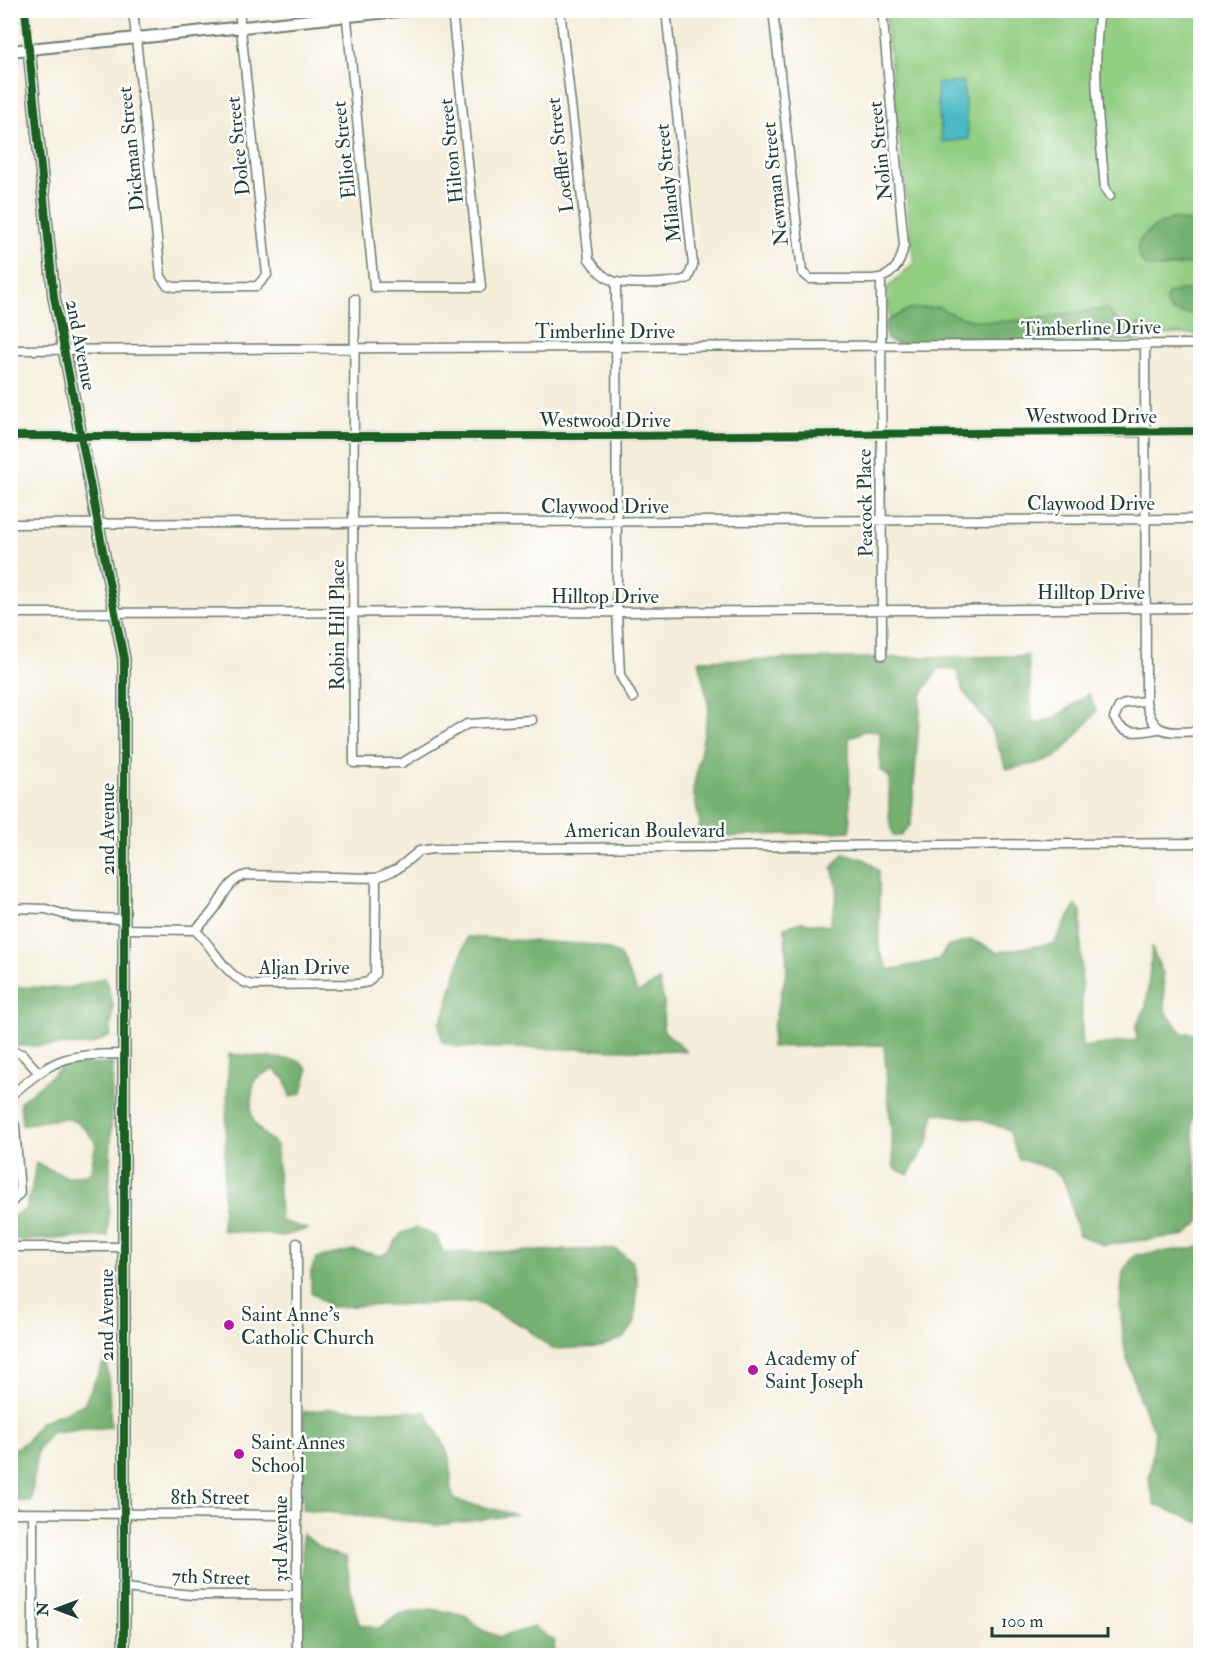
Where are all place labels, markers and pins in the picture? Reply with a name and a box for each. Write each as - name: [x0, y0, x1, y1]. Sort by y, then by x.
- place label: Saint Anne's Catholic Church: [241, 1302, 375, 1350]
- marker: Saint Anne's Catholic Church: [222, 1318, 236, 1332]
- place label: Academy of Saint Joseph: [764, 1346, 864, 1395]
- marker: Academy of Saint Joseph: [746, 1363, 760, 1377]
- place label: Saint Annes School: [251, 1430, 345, 1478]
- marker: Saint Annes School: [232, 1447, 246, 1461]

